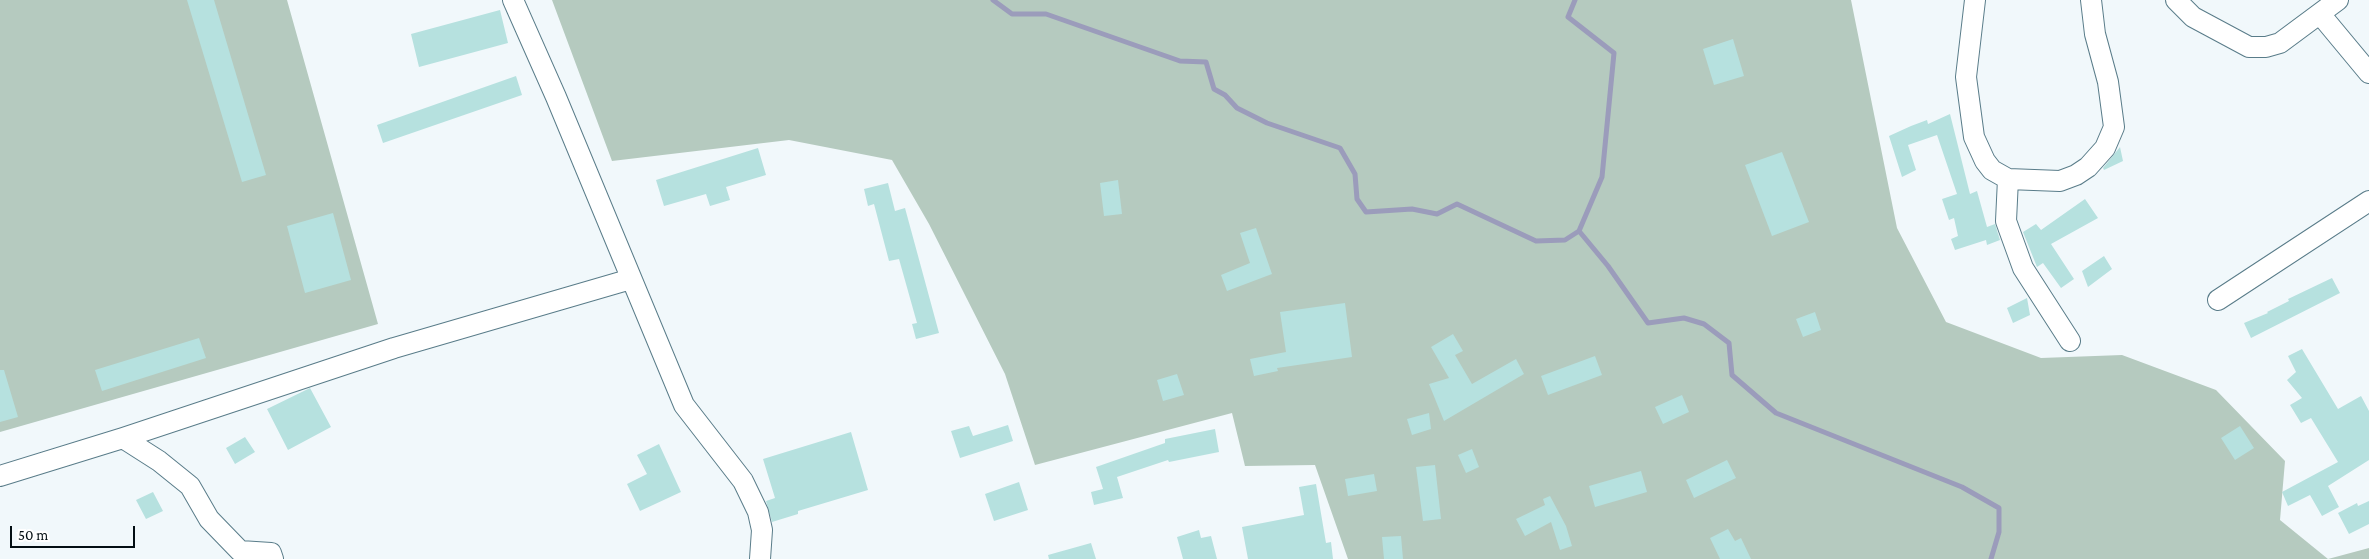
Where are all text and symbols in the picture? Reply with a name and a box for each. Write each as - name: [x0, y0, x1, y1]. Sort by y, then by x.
- scale bar: [12, 516, 138, 548]
- text: 50 m: [18, 527, 48, 543]

